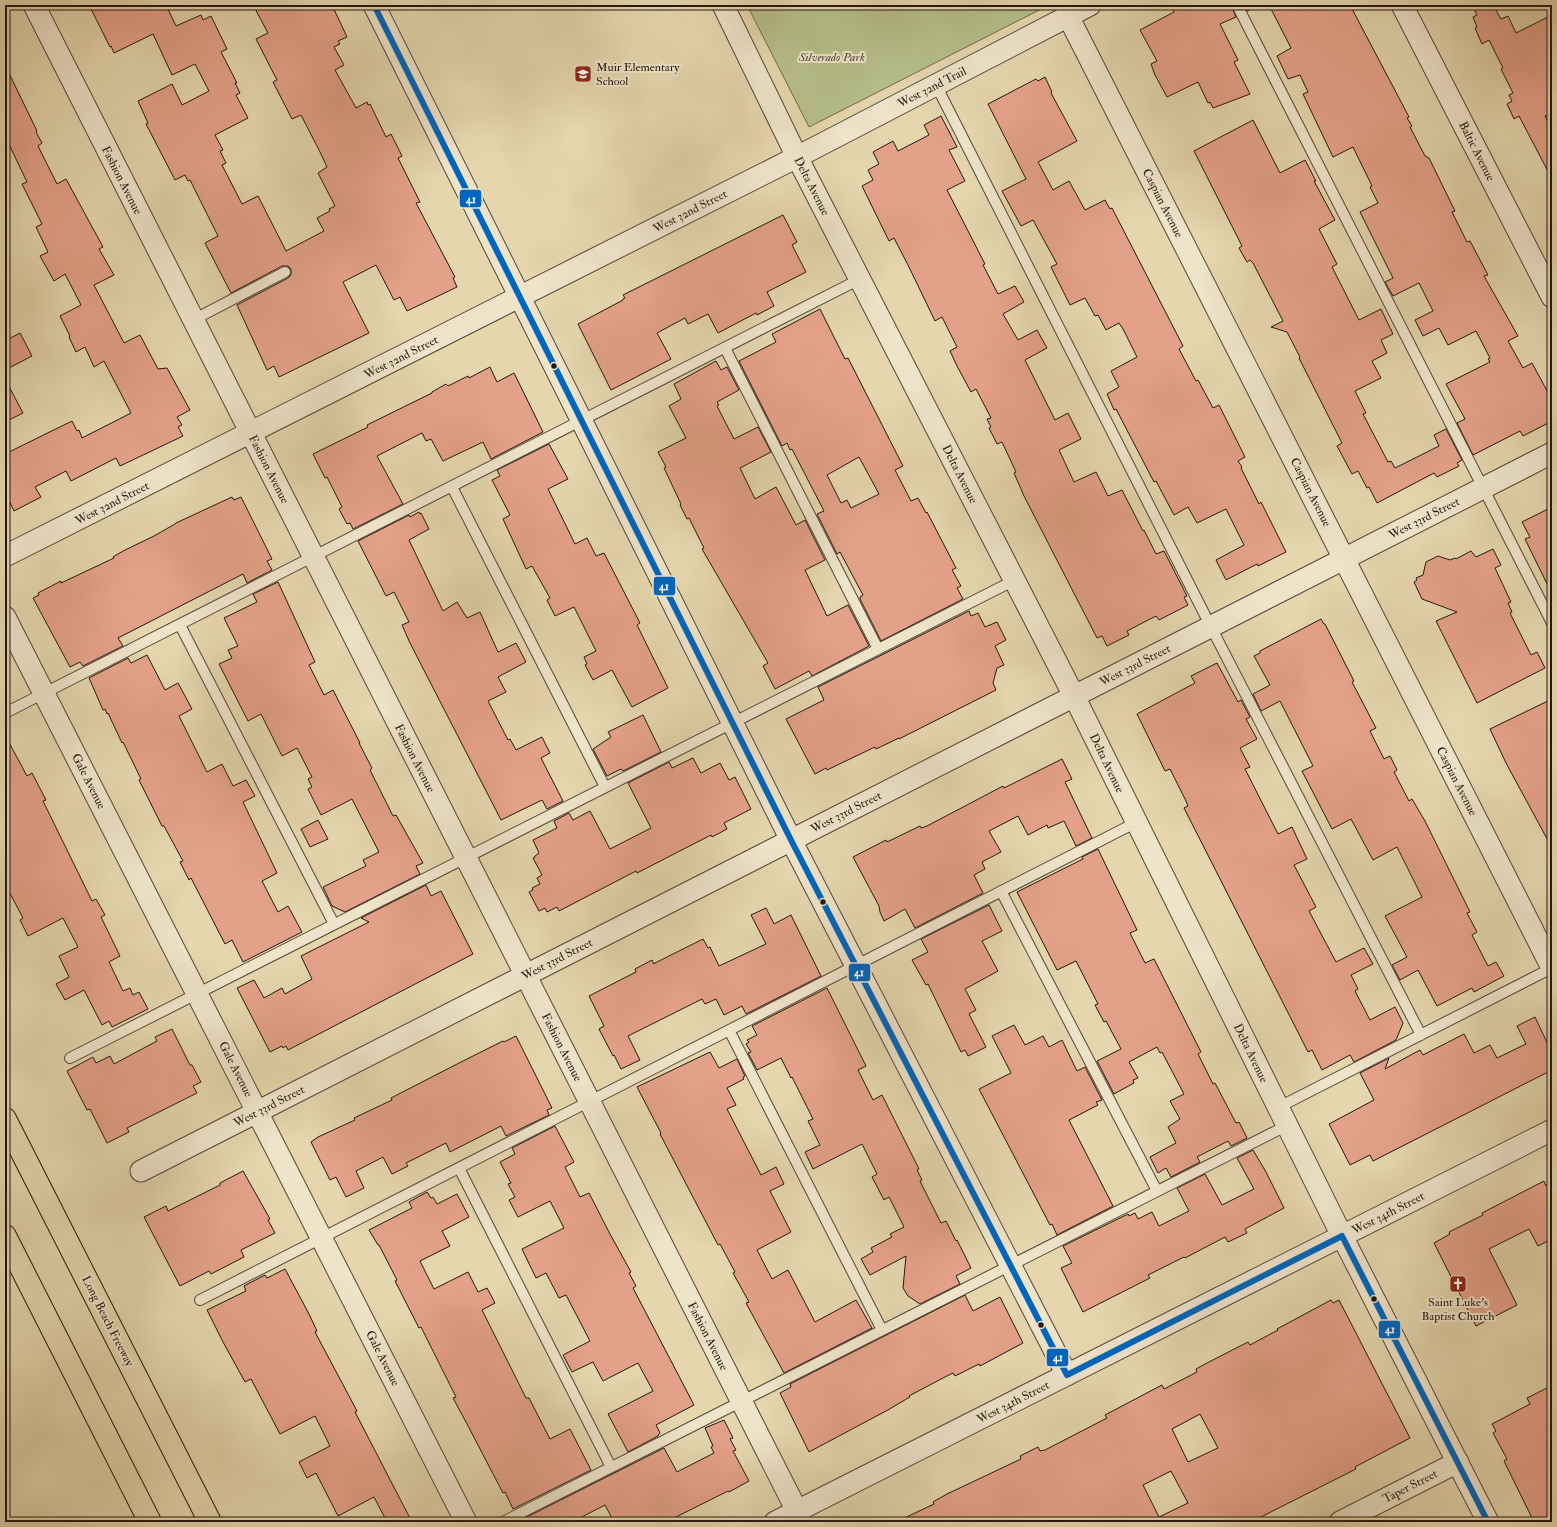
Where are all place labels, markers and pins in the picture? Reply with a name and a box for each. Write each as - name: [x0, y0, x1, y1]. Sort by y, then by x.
- place label: Muir Elementary School: [596, 60, 680, 89]
- school or university icon: Muir Elementary School: [573, 64, 593, 84]
- unlabelled marker: [549, 361, 559, 371]
- unlabelled marker: [818, 897, 828, 907]
- church icon: Saint Luke's Baptist Church: [1448, 1274, 1468, 1294]
- unlabelled marker: [1369, 1294, 1379, 1304]
- place label: Saint Luke's Baptist Church: [1421, 1295, 1495, 1324]
- unlabelled marker: [1036, 1320, 1046, 1330]

